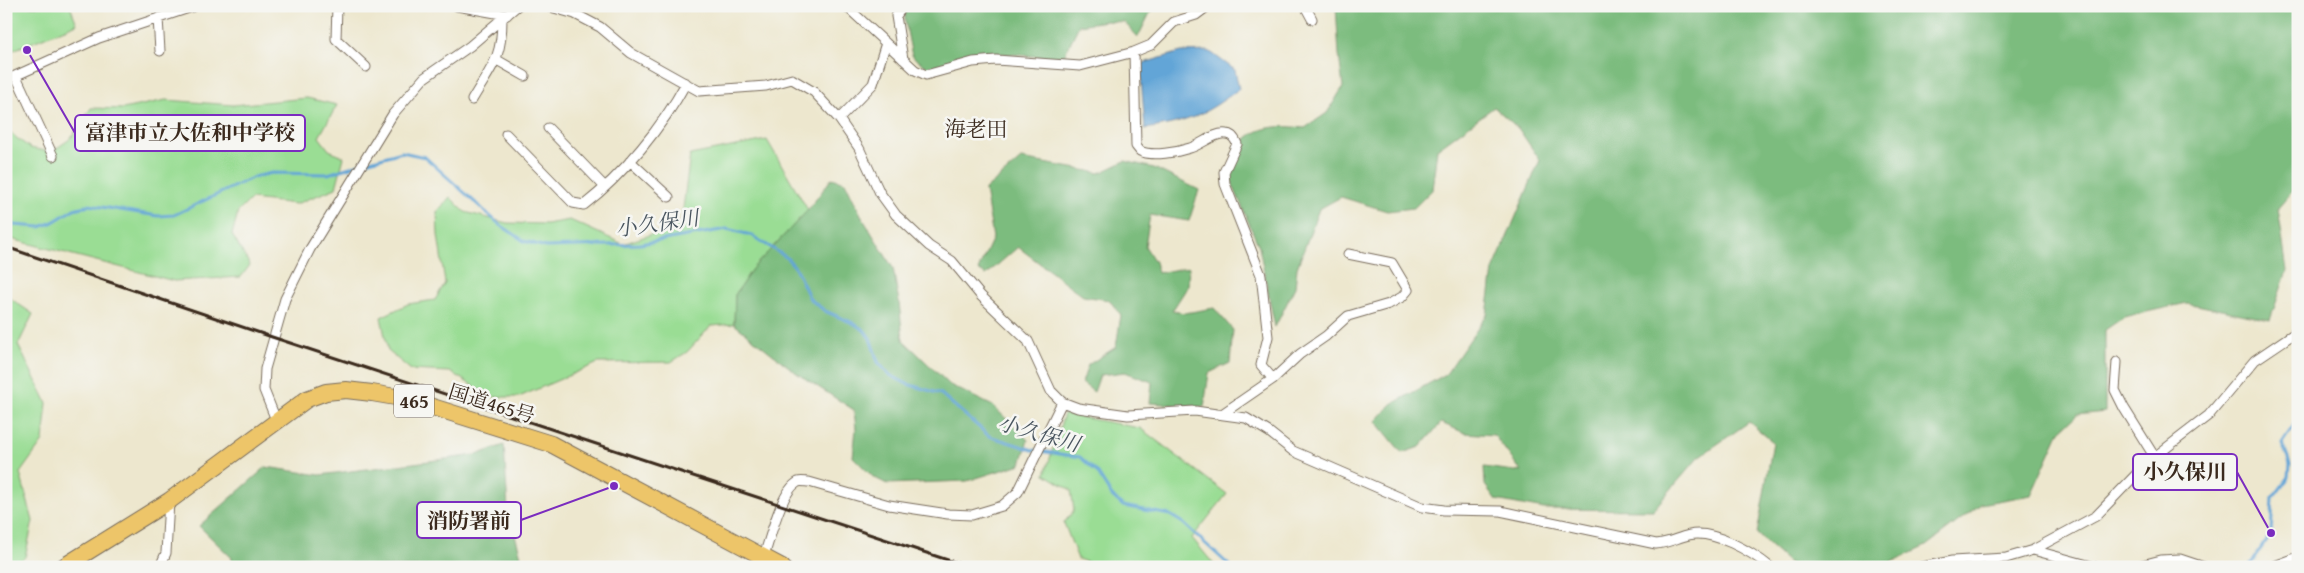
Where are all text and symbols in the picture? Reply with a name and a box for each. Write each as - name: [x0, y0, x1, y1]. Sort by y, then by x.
- district label: 海老田: [945, 113, 1008, 144]
- callout: 富津市立大佐和中学校: [75, 115, 305, 151]
- text: 富津市立大佐和中学校: [85, 117, 295, 148]
- water label: 小久保川: [613, 202, 703, 244]
- street label: 国道465号: [445, 376, 539, 430]
- road number: 465: [394, 384, 434, 418]
- water label: 小久保川: [994, 407, 1086, 460]
- callout: 小久保川: [2133, 454, 2237, 490]
- text: 小久保川: [2143, 456, 2227, 487]
- callout: 消防署前: [417, 502, 521, 538]
- text: 消防署前: [427, 505, 511, 536]

